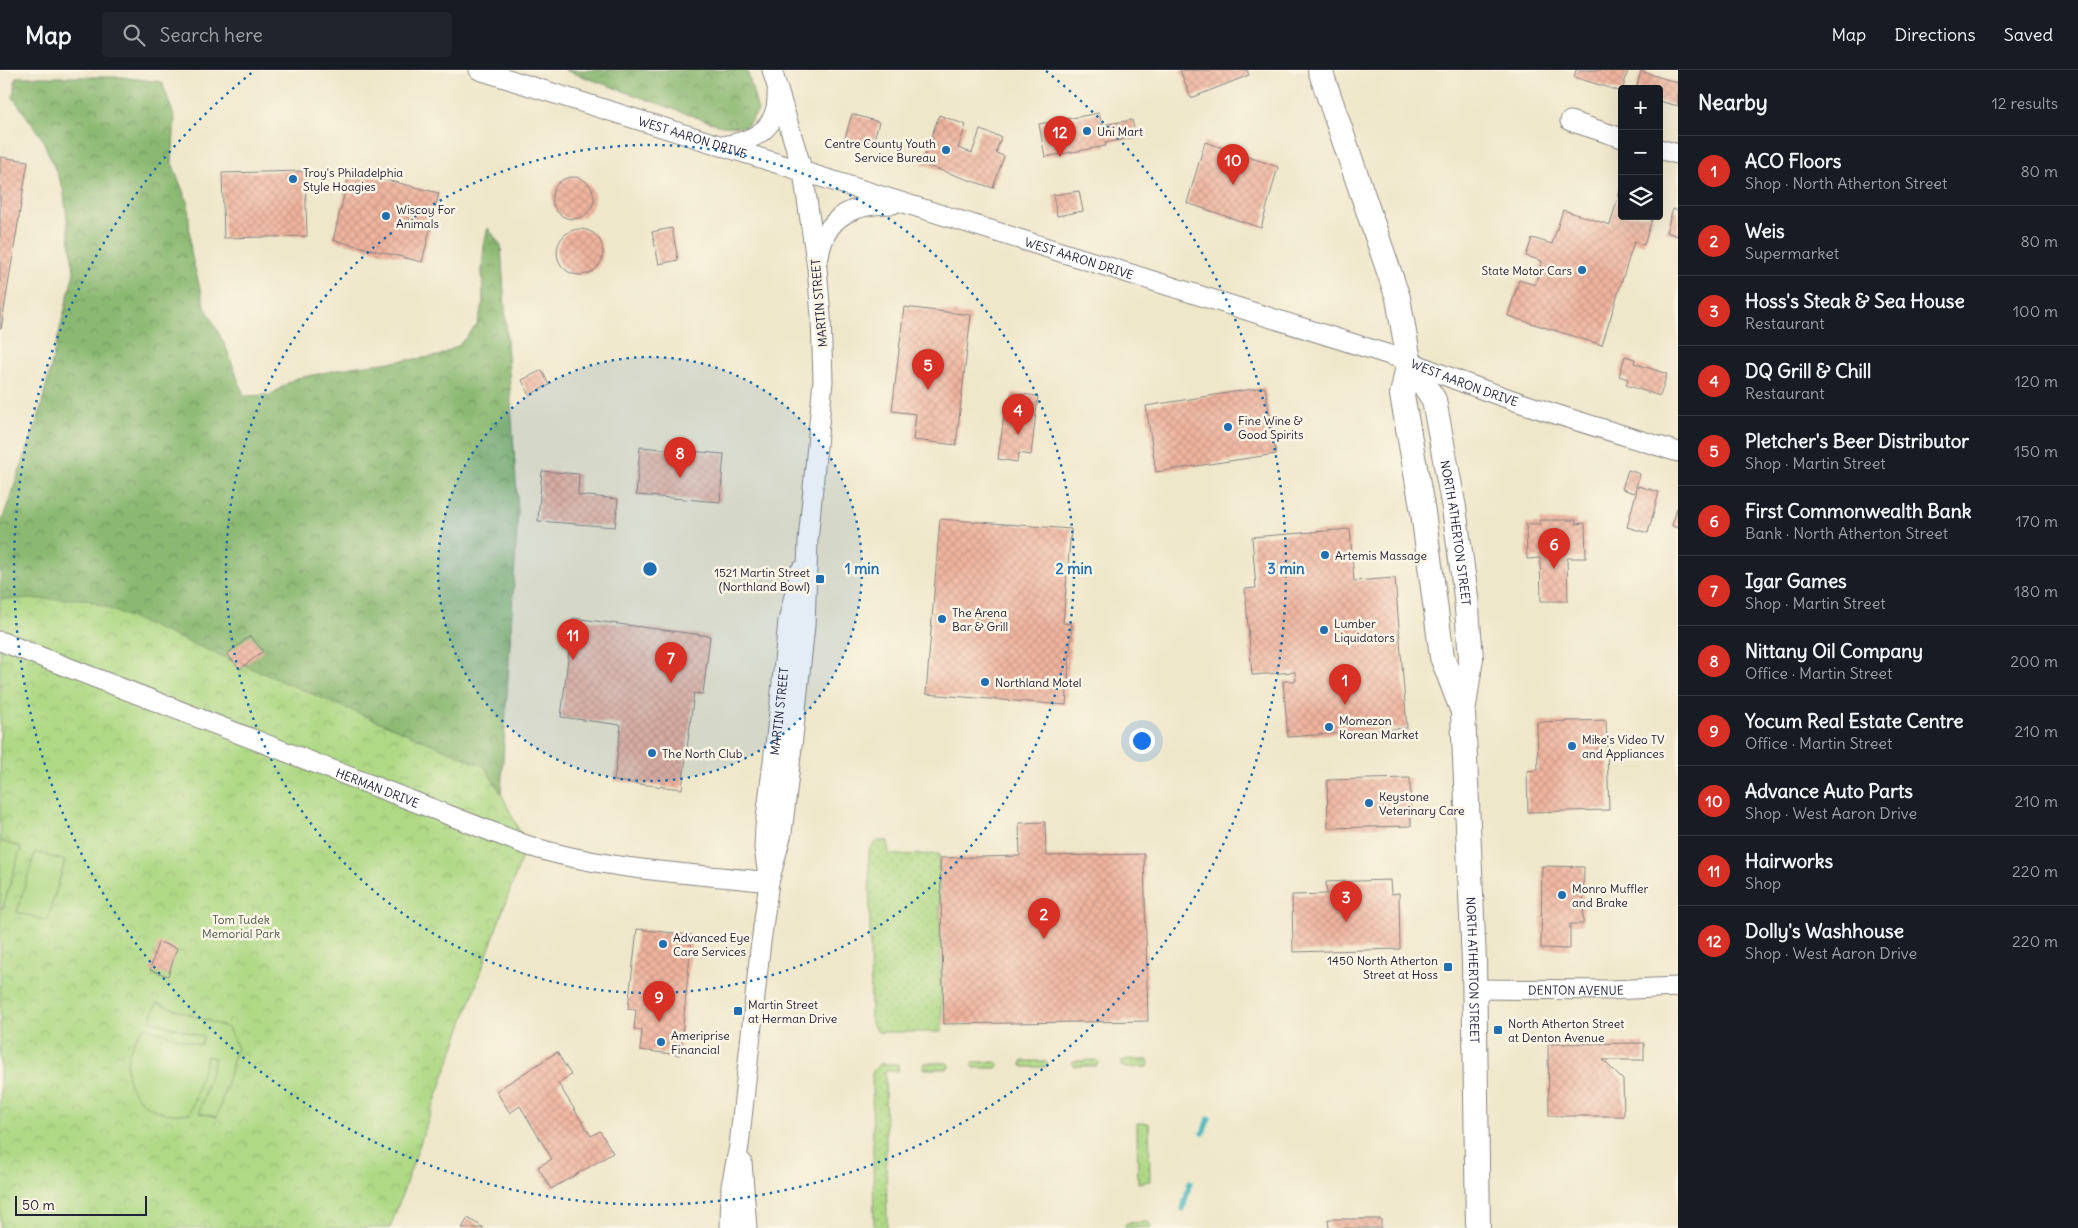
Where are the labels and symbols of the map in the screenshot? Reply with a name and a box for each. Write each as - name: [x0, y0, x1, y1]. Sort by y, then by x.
- street label: WEST AARON DRIVE: [637, 113, 749, 161]
- pin: 12: [1044, 116, 1076, 157]
- place label: Uni Mart: [1097, 124, 1143, 139]
- marker: Uni Mart: [1081, 125, 1093, 137]
- place label: Centre County Youth Service Bureau: [825, 136, 936, 165]
- marker: Centre County Youth Service Bureau: [940, 144, 952, 156]
- pin: 10: [1217, 144, 1249, 185]
- place label: Troy's Philadelphia Style Hoagies: [303, 165, 403, 194]
- marker: Troy's Philadelphia Style Hoagies: [287, 173, 299, 185]
- place label: Wiscoy For Animals: [396, 202, 455, 231]
- marker: Wiscoy For Animals: [380, 210, 392, 222]
- street label: WEST AARON DRIVE: [1023, 234, 1136, 282]
- street label: MARTIN STREET: [808, 258, 830, 348]
- place label: State Motor Cars: [1482, 263, 1572, 278]
- marker: State Motor Cars: [1576, 264, 1588, 276]
- pin: 5: [912, 349, 944, 390]
- street label: WEST AARON DRIVE: [1409, 355, 1520, 409]
- pin: 4: [1002, 394, 1034, 435]
- place label: Fine Wine & Good Spirits: [1238, 413, 1303, 442]
- marker: Fine Wine & Good Spirits: [1222, 421, 1234, 433]
- pin: 8: [664, 437, 696, 478]
- street label: NORTH ATHERTON STREET: [1438, 459, 1474, 606]
- pin: 6: [1538, 528, 1570, 569]
- place label: Artemis Massage: [1335, 548, 1427, 563]
- marker: Artemis Massage: [1319, 549, 1331, 561]
- text: 1 min: [845, 559, 880, 578]
- text: 2 min: [1056, 559, 1093, 578]
- text: 3 min: [1267, 559, 1305, 578]
- centre of rings: [641, 560, 659, 578]
- place label: 1521 Martin Street (Northland Bowl): [714, 565, 810, 594]
- marker: 1521 Martin Street (Northland Bowl): [814, 573, 826, 585]
- place label: The Arena Bar & Grill: [952, 605, 1008, 634]
- marker: The Arena Bar & Grill: [936, 613, 948, 625]
- place label: Lumber Liquidators: [1334, 616, 1395, 645]
- pin: 11: [557, 619, 589, 660]
- marker: Lumber Liquidators: [1318, 624, 1330, 636]
- pin: 7: [655, 642, 687, 683]
- pin: 1: [1329, 664, 1361, 705]
- street label: MARTIN STREET: [766, 666, 791, 756]
- place label: Northland Motel: [995, 675, 1082, 690]
- marker: Northland Motel: [979, 676, 991, 688]
- place label: Momezon Korean Market: [1339, 713, 1419, 742]
- marker: Momezon Korean Market: [1323, 721, 1335, 733]
- your location: [1129, 728, 1155, 754]
- place label: Mike's Video TV and Appliances: [1582, 732, 1665, 761]
- marker: Mike's Video TV and Appliances: [1566, 740, 1578, 752]
- place label: The North Club: [662, 746, 743, 761]
- marker: The North Club: [646, 747, 658, 759]
- street label: HERMAN DRIVE: [334, 765, 421, 810]
- place label: Keystone Veterinary Care: [1379, 789, 1465, 818]
- marker: Keystone Veterinary Care: [1363, 797, 1375, 809]
- pin: 3: [1330, 881, 1362, 922]
- place label: Monro Muffler and Brake: [1572, 881, 1648, 910]
- marker: Monro Muffler and Brake: [1556, 889, 1568, 901]
- street label: NORTH ATHERTON STREET: [1464, 896, 1483, 1043]
- pin: 2: [1028, 898, 1060, 939]
- park label: Tom Tudek Memorial Park: [202, 912, 280, 941]
- place label: Advanced Eye Care Services: [673, 930, 750, 959]
- marker: Advanced Eye Care Services: [657, 938, 669, 950]
- place label: 1450 North Atherton Street at Hoss: [1327, 953, 1438, 982]
- marker: 1450 North Atherton Street at Hoss: [1442, 961, 1454, 973]
- pin: 9: [643, 981, 675, 1022]
- street label: DENTON AVENUE: [1528, 982, 1624, 998]
- place label: Martin Street at Herman Drive: [748, 997, 837, 1026]
- marker: Martin Street at Herman Drive: [732, 1005, 744, 1017]
- place label: North Atherton Street at Denton Avenue: [1508, 1016, 1624, 1045]
- marker: North Atherton Street at Denton Avenue: [1492, 1024, 1504, 1036]
- place label: Ameriprise Financial: [671, 1028, 730, 1057]
- marker: Ameriprise Financial: [655, 1036, 667, 1048]
- scale bar: [15, 1193, 148, 1216]

